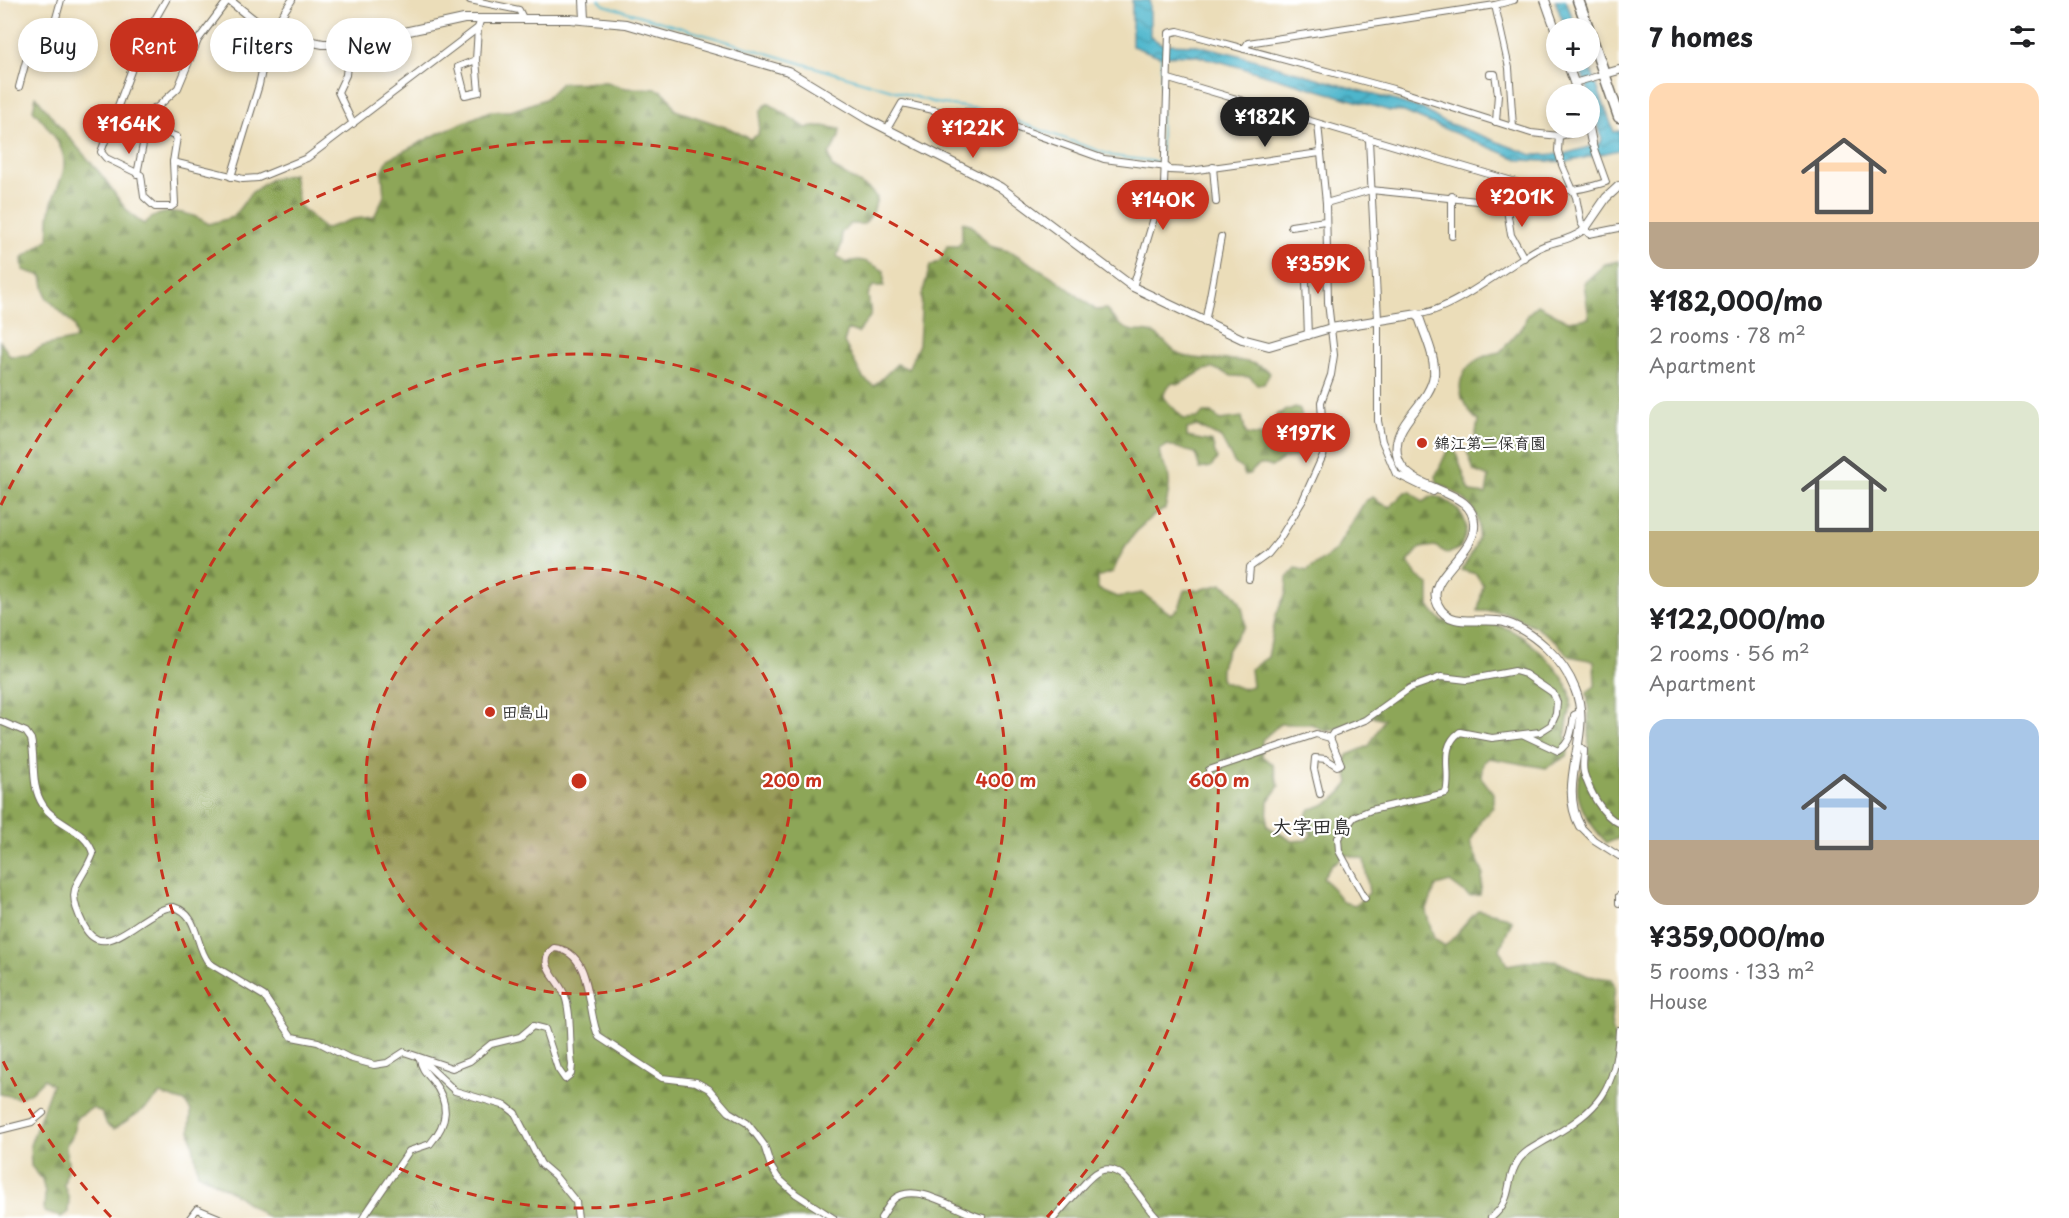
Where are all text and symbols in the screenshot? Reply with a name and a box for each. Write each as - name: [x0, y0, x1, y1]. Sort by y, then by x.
- text: 7 homes: [1649, 17, 1753, 56]
- chip: Buy: [18, 18, 98, 72]
- chip: Rent: [110, 18, 198, 72]
- chip: Filters: [210, 18, 314, 72]
- chip: New: [326, 18, 412, 72]
- map controls: [1546, 18, 1600, 138]
- button: +: [1546, 18, 1600, 72]
- icon: filters: [2006, 20, 2039, 53]
- button: −: [1546, 84, 1600, 138]
- pin: ¥182K: [1223, 97, 1307, 148]
- text: ¥182K: [1234, 101, 1296, 131]
- pin: ¥164K: [87, 104, 171, 155]
- text: ¥164K: [97, 108, 161, 138]
- pin: ¥122K: [931, 108, 1015, 159]
- text: ¥122K: [941, 112, 1005, 142]
- icon: home: [1790, 122, 1898, 230]
- pin: ¥201K: [1480, 177, 1564, 228]
- pin: ¥140K: [1121, 180, 1205, 231]
- text: ¥201K: [1490, 181, 1554, 211]
- text: ¥140K: [1131, 184, 1195, 214]
- pin: ¥359K: [1276, 244, 1360, 295]
- text: ¥359K: [1286, 248, 1350, 278]
- text: ¥182,000/mo: [1649, 281, 1823, 320]
- text: 2 rooms · 78 m²: [1649, 320, 1806, 350]
- text: Apartment: [1649, 350, 1756, 380]
- pin: ¥197K: [1264, 413, 1348, 464]
- text: ¥197K: [1276, 417, 1336, 447]
- place label: 錦江第二保育園: [1434, 430, 1546, 454]
- marker: 錦江第二保育園: [1415, 436, 1429, 450]
- icon: home: [1790, 440, 1898, 548]
- text: ¥122,000/mo: [1649, 599, 1825, 638]
- text: 2 rooms · 56 m²: [1649, 638, 1810, 668]
- text: Apartment: [1649, 668, 1756, 698]
- place label: 田島山: [502, 699, 550, 723]
- marker: 田島山: [483, 705, 497, 719]
- icon: home: [1790, 758, 1898, 866]
- text: 200 m: [762, 766, 822, 793]
- text: 400 m: [976, 766, 1036, 793]
- text: 600 m: [1188, 766, 1250, 793]
- centre of rings: [569, 771, 589, 791]
- district label: 大字田島: [1272, 811, 1352, 841]
- text: ¥359,000/mo: [1649, 917, 1825, 956]
- text: 5 rooms · 133 m²: [1649, 956, 1815, 986]
- text: House: [1649, 986, 1708, 1016]

